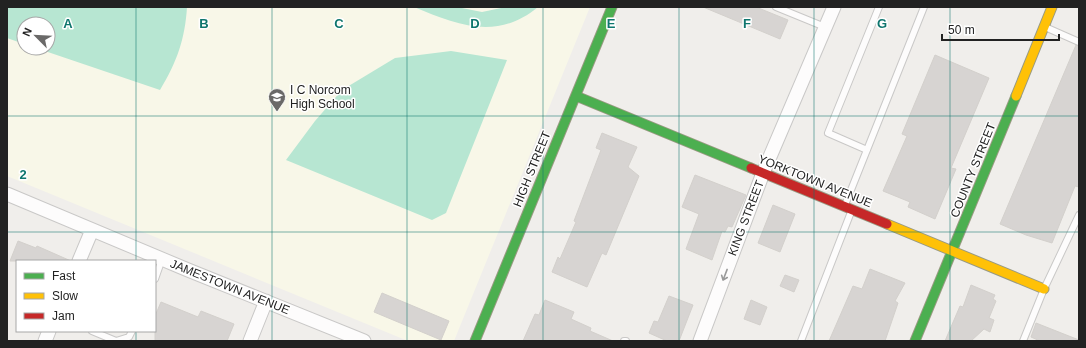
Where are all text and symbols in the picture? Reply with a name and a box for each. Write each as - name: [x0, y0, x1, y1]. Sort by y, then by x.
- north arrow: [16, 16, 56, 56]
- text: A: [63, 16, 73, 31]
- text: B: [199, 16, 209, 31]
- text: C: [334, 16, 344, 31]
- text: D: [470, 16, 480, 31]
- text: E: [607, 16, 616, 31]
- text: F: [743, 16, 751, 31]
- text: G: [877, 16, 887, 31]
- scale bar: [942, 16, 1059, 42]
- text: 50 m: [948, 23, 975, 37]
- text: N: [20, 26, 34, 38]
- place label: I C Norcom High School: [290, 83, 355, 111]
- school or university icon: I C Norcom High School: [267, 87, 287, 112]
- street label: COUNTY STREET: [948, 120, 999, 220]
- street label: HIGH STREET: [510, 128, 554, 209]
- street label: YORKTOWN AVENUE: [756, 152, 874, 210]
- text: 2: [19, 167, 27, 182]
- street label: KING STREET: [725, 178, 767, 258]
- street label: JAMESTOWN AVENUE: [168, 257, 292, 317]
- legend: [16, 260, 156, 332]
- one-way arrow: [720, 268, 728, 280]
- text: Fast: [52, 269, 76, 283]
- text: Slow: [52, 289, 78, 303]
- text: Jam: [52, 309, 75, 323]

